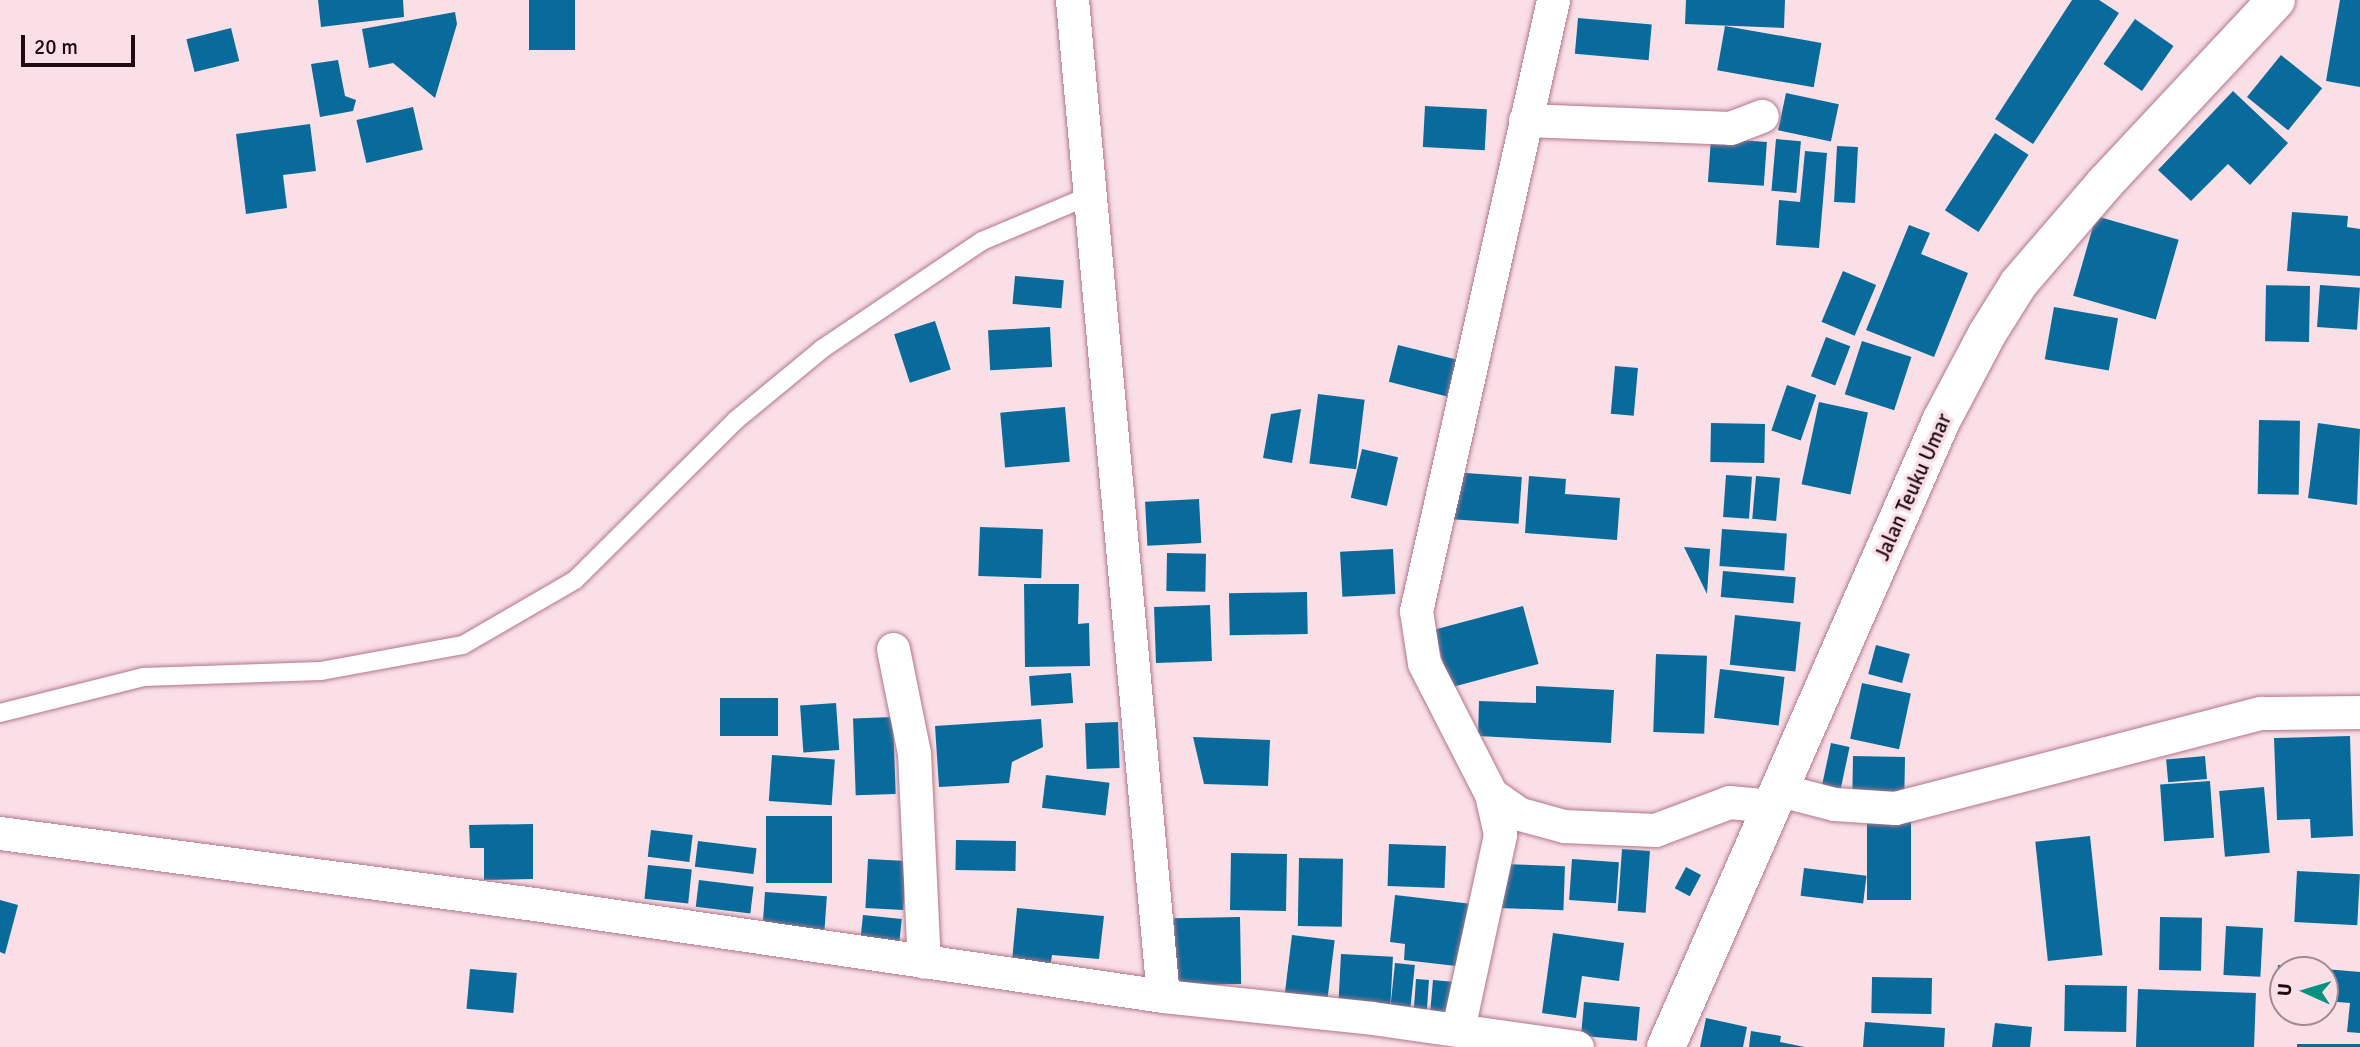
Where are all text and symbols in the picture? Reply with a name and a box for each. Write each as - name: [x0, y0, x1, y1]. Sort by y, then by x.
- scale bar: [24, 21, 138, 65]
- text: 20 m: [34, 34, 78, 60]
- street label: Jalan Teuku Umar: [1869, 409, 1957, 565]
- north arrow: [2269, 956, 2339, 1026]
- text: U: [2273, 982, 2297, 997]

